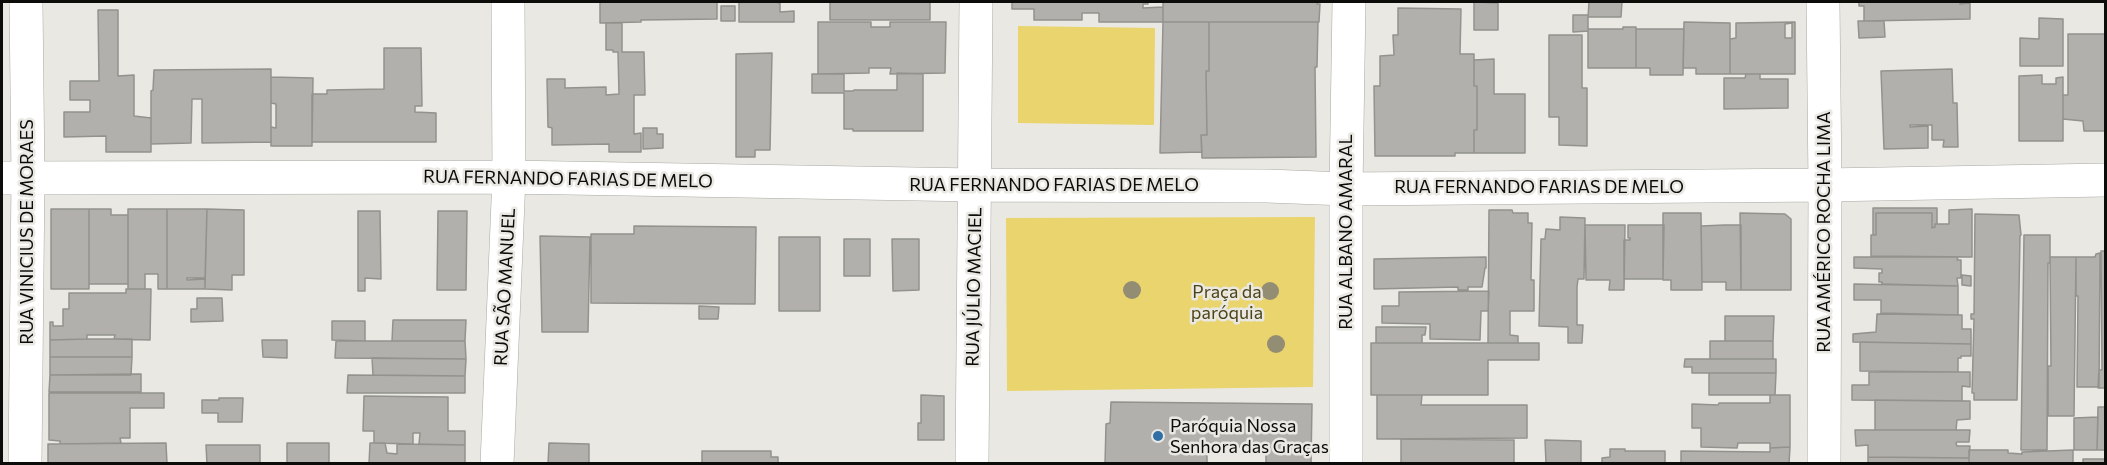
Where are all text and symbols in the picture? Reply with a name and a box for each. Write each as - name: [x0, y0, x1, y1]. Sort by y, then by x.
- street label: RUA AMÉRICO ROCHA LIMA: [1813, 111, 1835, 353]
- street label: RUA VINICIUS DE MORAES: [16, 119, 38, 345]
- street label: RUA ALBANO AMARAL: [1335, 134, 1357, 330]
- street label: RUA FERNANDO FARIAS DE MELO: [423, 166, 713, 192]
- street label: RUA FERNANDO FARIAS DE MELO: [909, 174, 1199, 196]
- street label: RUA FERNANDO FARIAS DE MELO: [1394, 176, 1684, 198]
- street label: RUA SÃO MANUEL: [490, 207, 520, 367]
- street label: RUA JÚLIO MACIEL: [962, 207, 986, 367]
- park label: Praça da paróquia: [1191, 281, 1263, 324]
- place label: Paróquia Nossa Senhora das Graças: [1170, 415, 1329, 458]
- marker: Paróquia Nossa Senhora das Graças: [1151, 429, 1165, 443]

